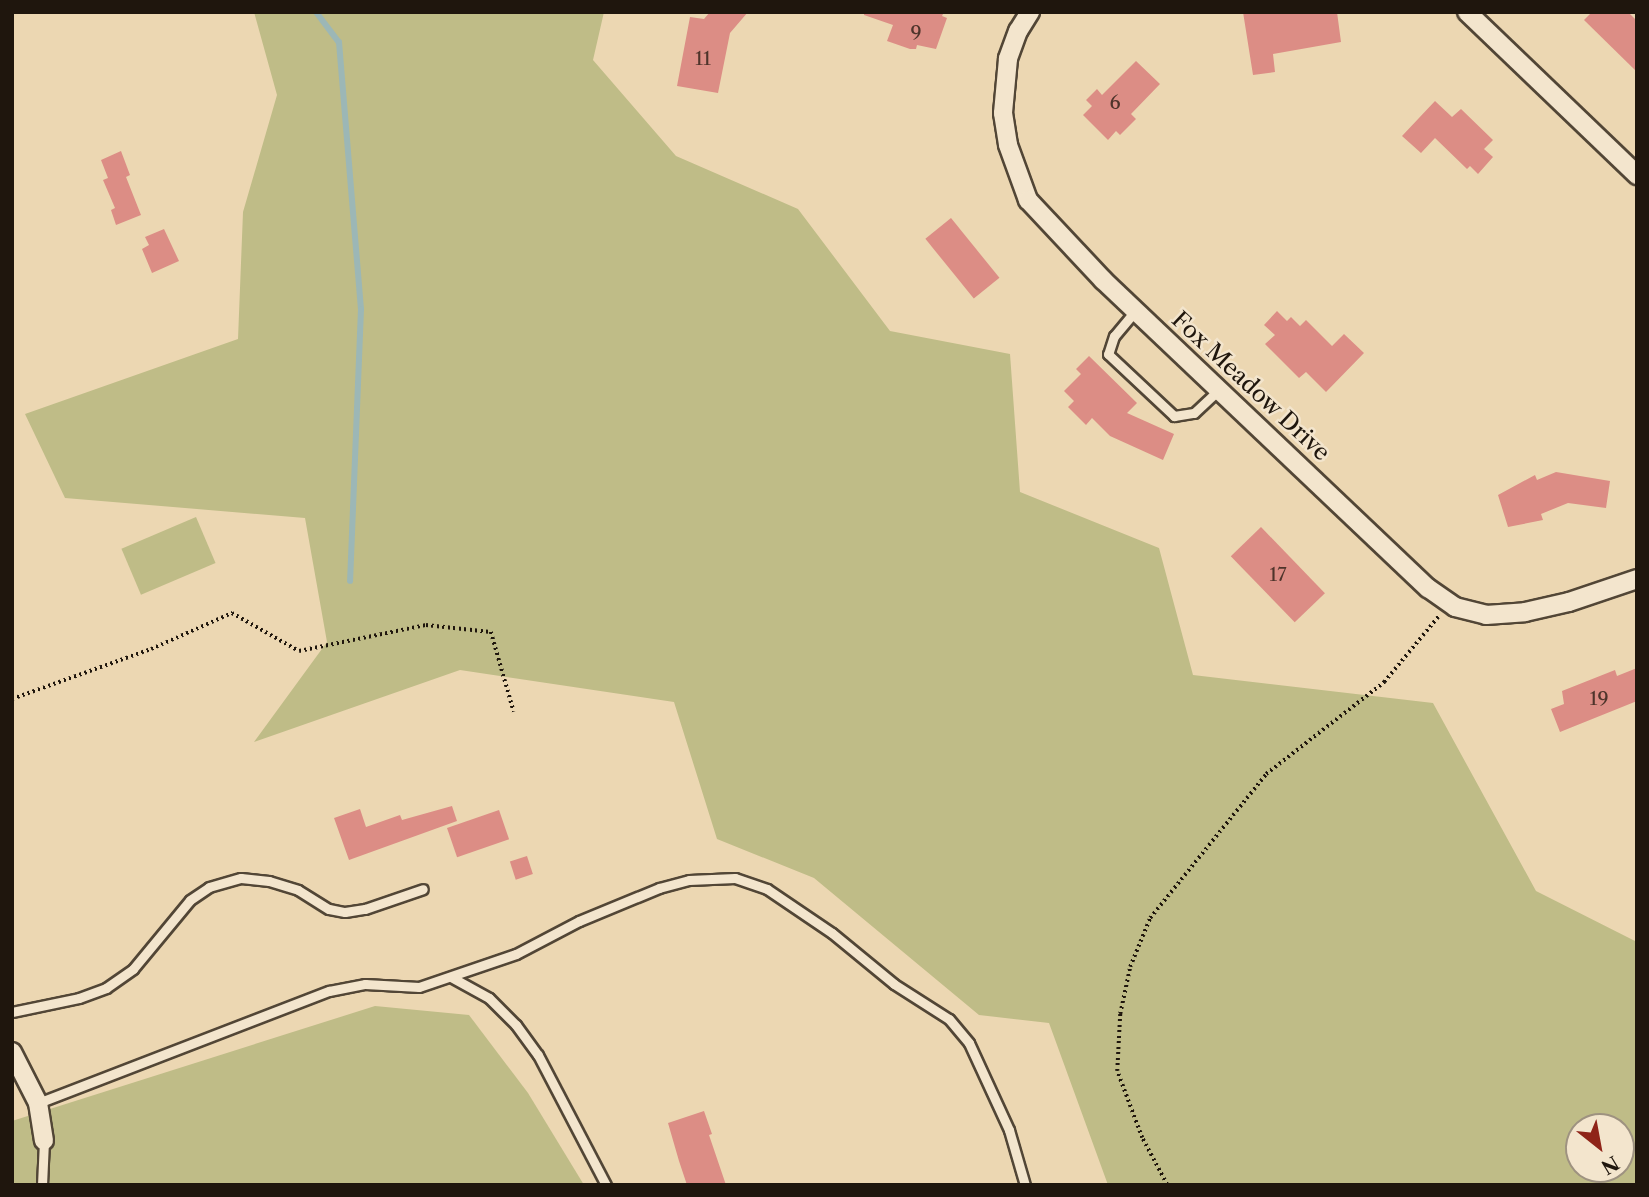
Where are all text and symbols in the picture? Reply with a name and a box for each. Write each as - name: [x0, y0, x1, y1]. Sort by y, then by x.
- house number: 9: [910, 22, 922, 44]
- house number: 11: [695, 48, 711, 70]
- house number: 6: [1109, 92, 1121, 114]
- street label: Fox Meadow Drive: [1166, 305, 1336, 467]
- house number: 17: [1269, 564, 1287, 586]
- house number: 19: [1589, 688, 1609, 710]
- north arrow: [1565, 1113, 1635, 1183]
- text: N: [1597, 1151, 1623, 1179]

